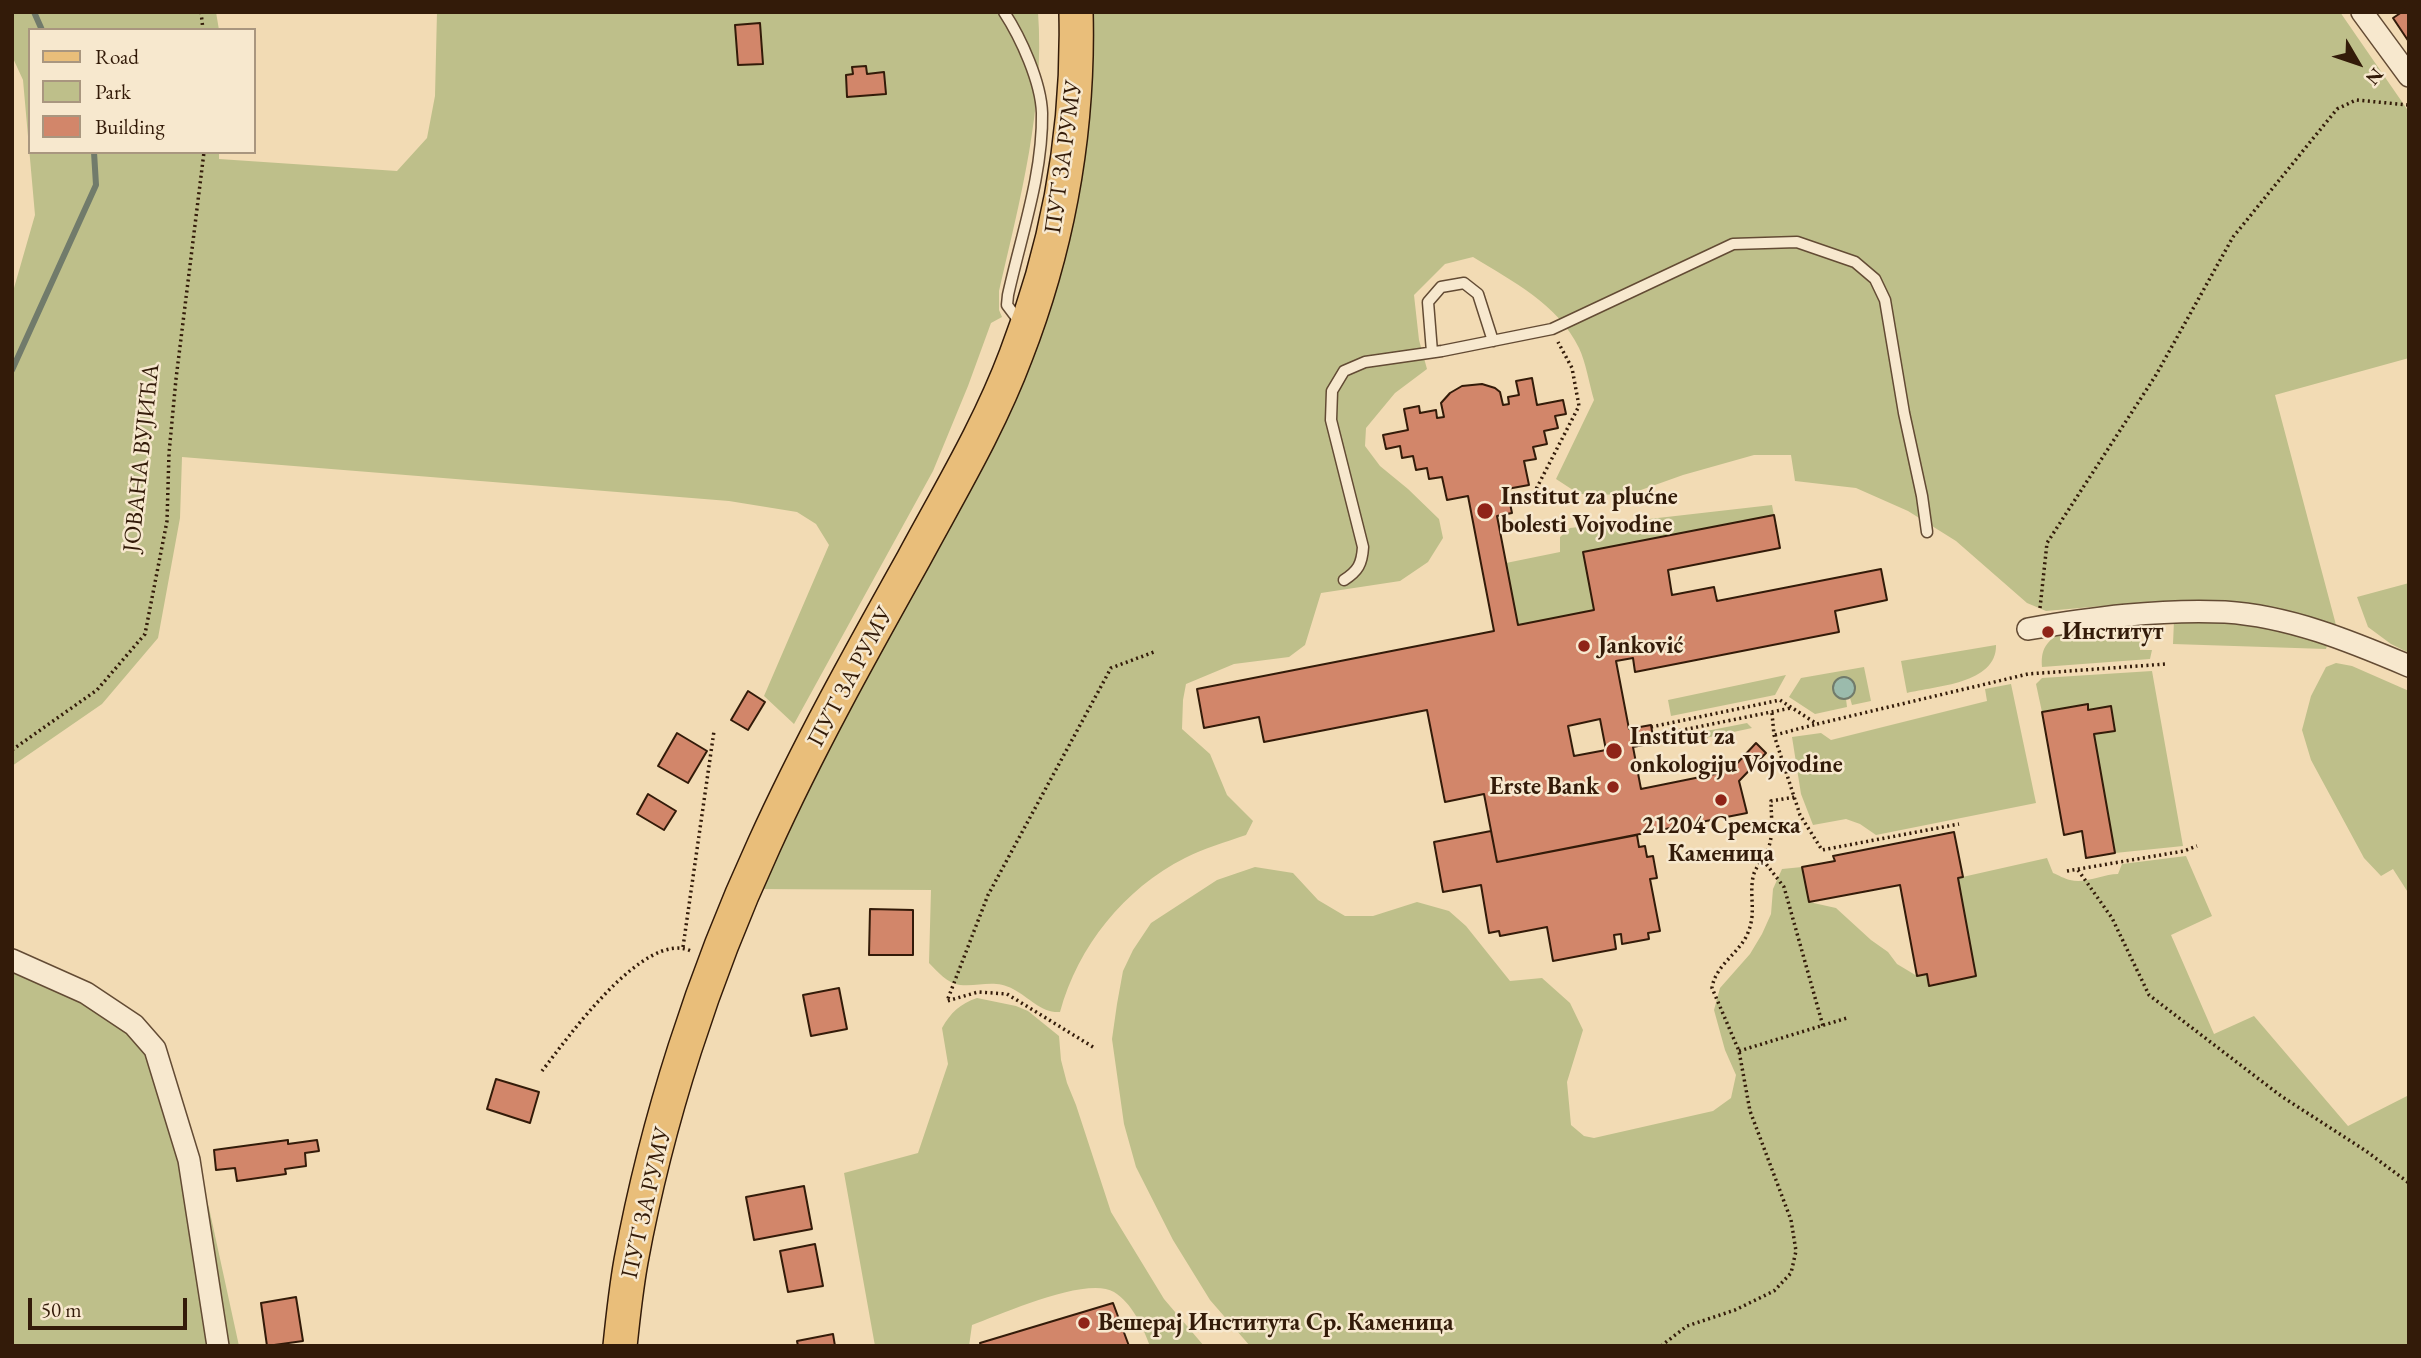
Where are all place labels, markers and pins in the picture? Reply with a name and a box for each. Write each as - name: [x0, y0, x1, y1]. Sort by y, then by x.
- place label: Institut za plućne bolesti Vojvodine: [1501, 483, 1678, 539]
- marker: Institut za plućne bolesti Vojvodine: [1475, 501, 1495, 521]
- place label: Институт: [2062, 618, 2164, 646]
- marker: Институт: [2040, 624, 2056, 640]
- place label: Janković: [1598, 632, 1683, 660]
- marker: Janković: [1576, 638, 1592, 654]
- place label: Institut za onkologiju Vojvodine: [1630, 723, 1843, 779]
- marker: Institut za onkologiju Vojvodine: [1604, 741, 1624, 761]
- place label: Erste Bank: [1490, 773, 1599, 801]
- marker: Erste Bank: [1605, 779, 1621, 795]
- marker: 21204 Сремска Каменица: [1713, 792, 1729, 808]
- place label: 21204 Сремска Каменица: [1642, 812, 1800, 868]
- place label: Вешерај Института Ср. Каменица: [1098, 1309, 1454, 1337]
- marker: Вешерај Института Ср. Каменица: [1076, 1315, 1092, 1331]

